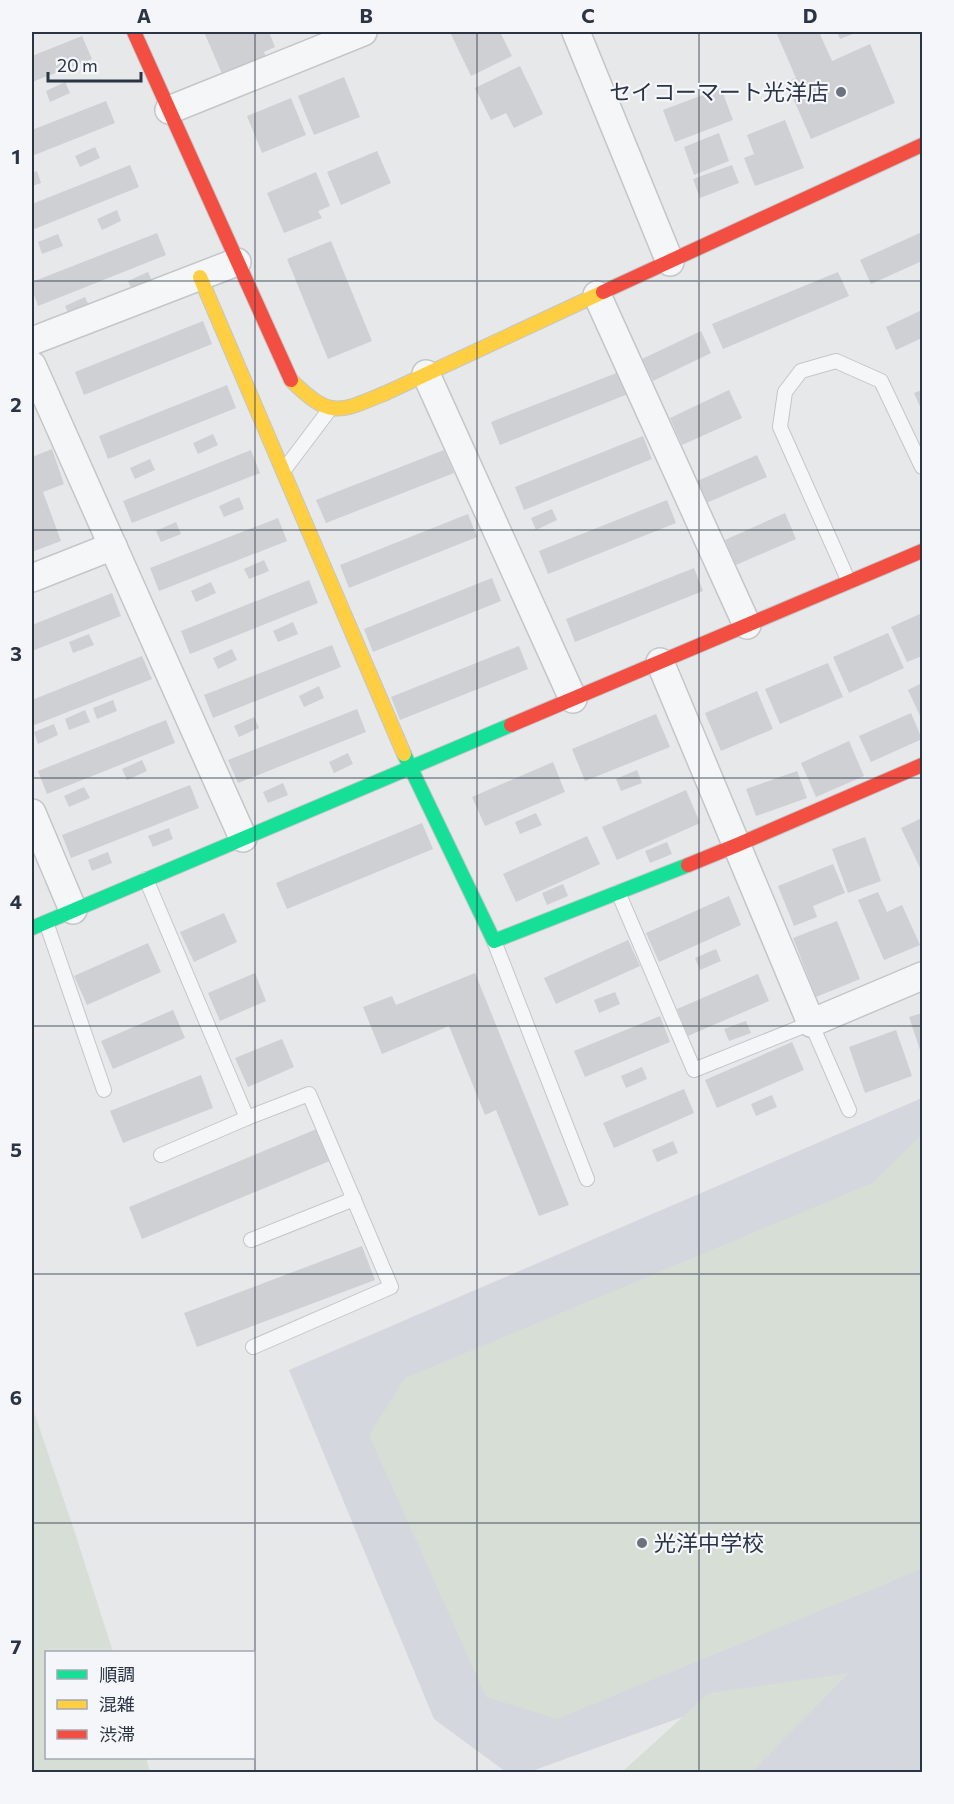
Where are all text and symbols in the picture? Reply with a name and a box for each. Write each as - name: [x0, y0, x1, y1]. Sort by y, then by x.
- text: A: [137, 3, 151, 27]
- text: B: [359, 3, 373, 27]
- text: C: [581, 3, 595, 27]
- text: D: [803, 3, 817, 27]
- scale bar: [48, 45, 141, 83]
- text: 20 m: [57, 54, 98, 76]
- place label: セイコーマート光洋店: [609, 78, 829, 105]
- marker: セイコーマート光洋店: [834, 85, 848, 99]
- text: 1: [11, 144, 21, 168]
- text: 2: [10, 392, 22, 416]
- text: 3: [10, 641, 22, 665]
- text: 4: [10, 889, 22, 913]
- text: 5: [10, 1137, 22, 1161]
- text: 6: [10, 1385, 22, 1409]
- place label: 光洋中学校: [654, 1529, 764, 1556]
- marker: 光洋中学校: [635, 1536, 649, 1550]
- text: 7: [11, 1634, 22, 1658]
- legend: [45, 1651, 255, 1759]
- text: 順調: [99, 1663, 135, 1685]
- text: 混雑: [99, 1693, 135, 1715]
- text: 渋滞: [99, 1723, 135, 1745]

